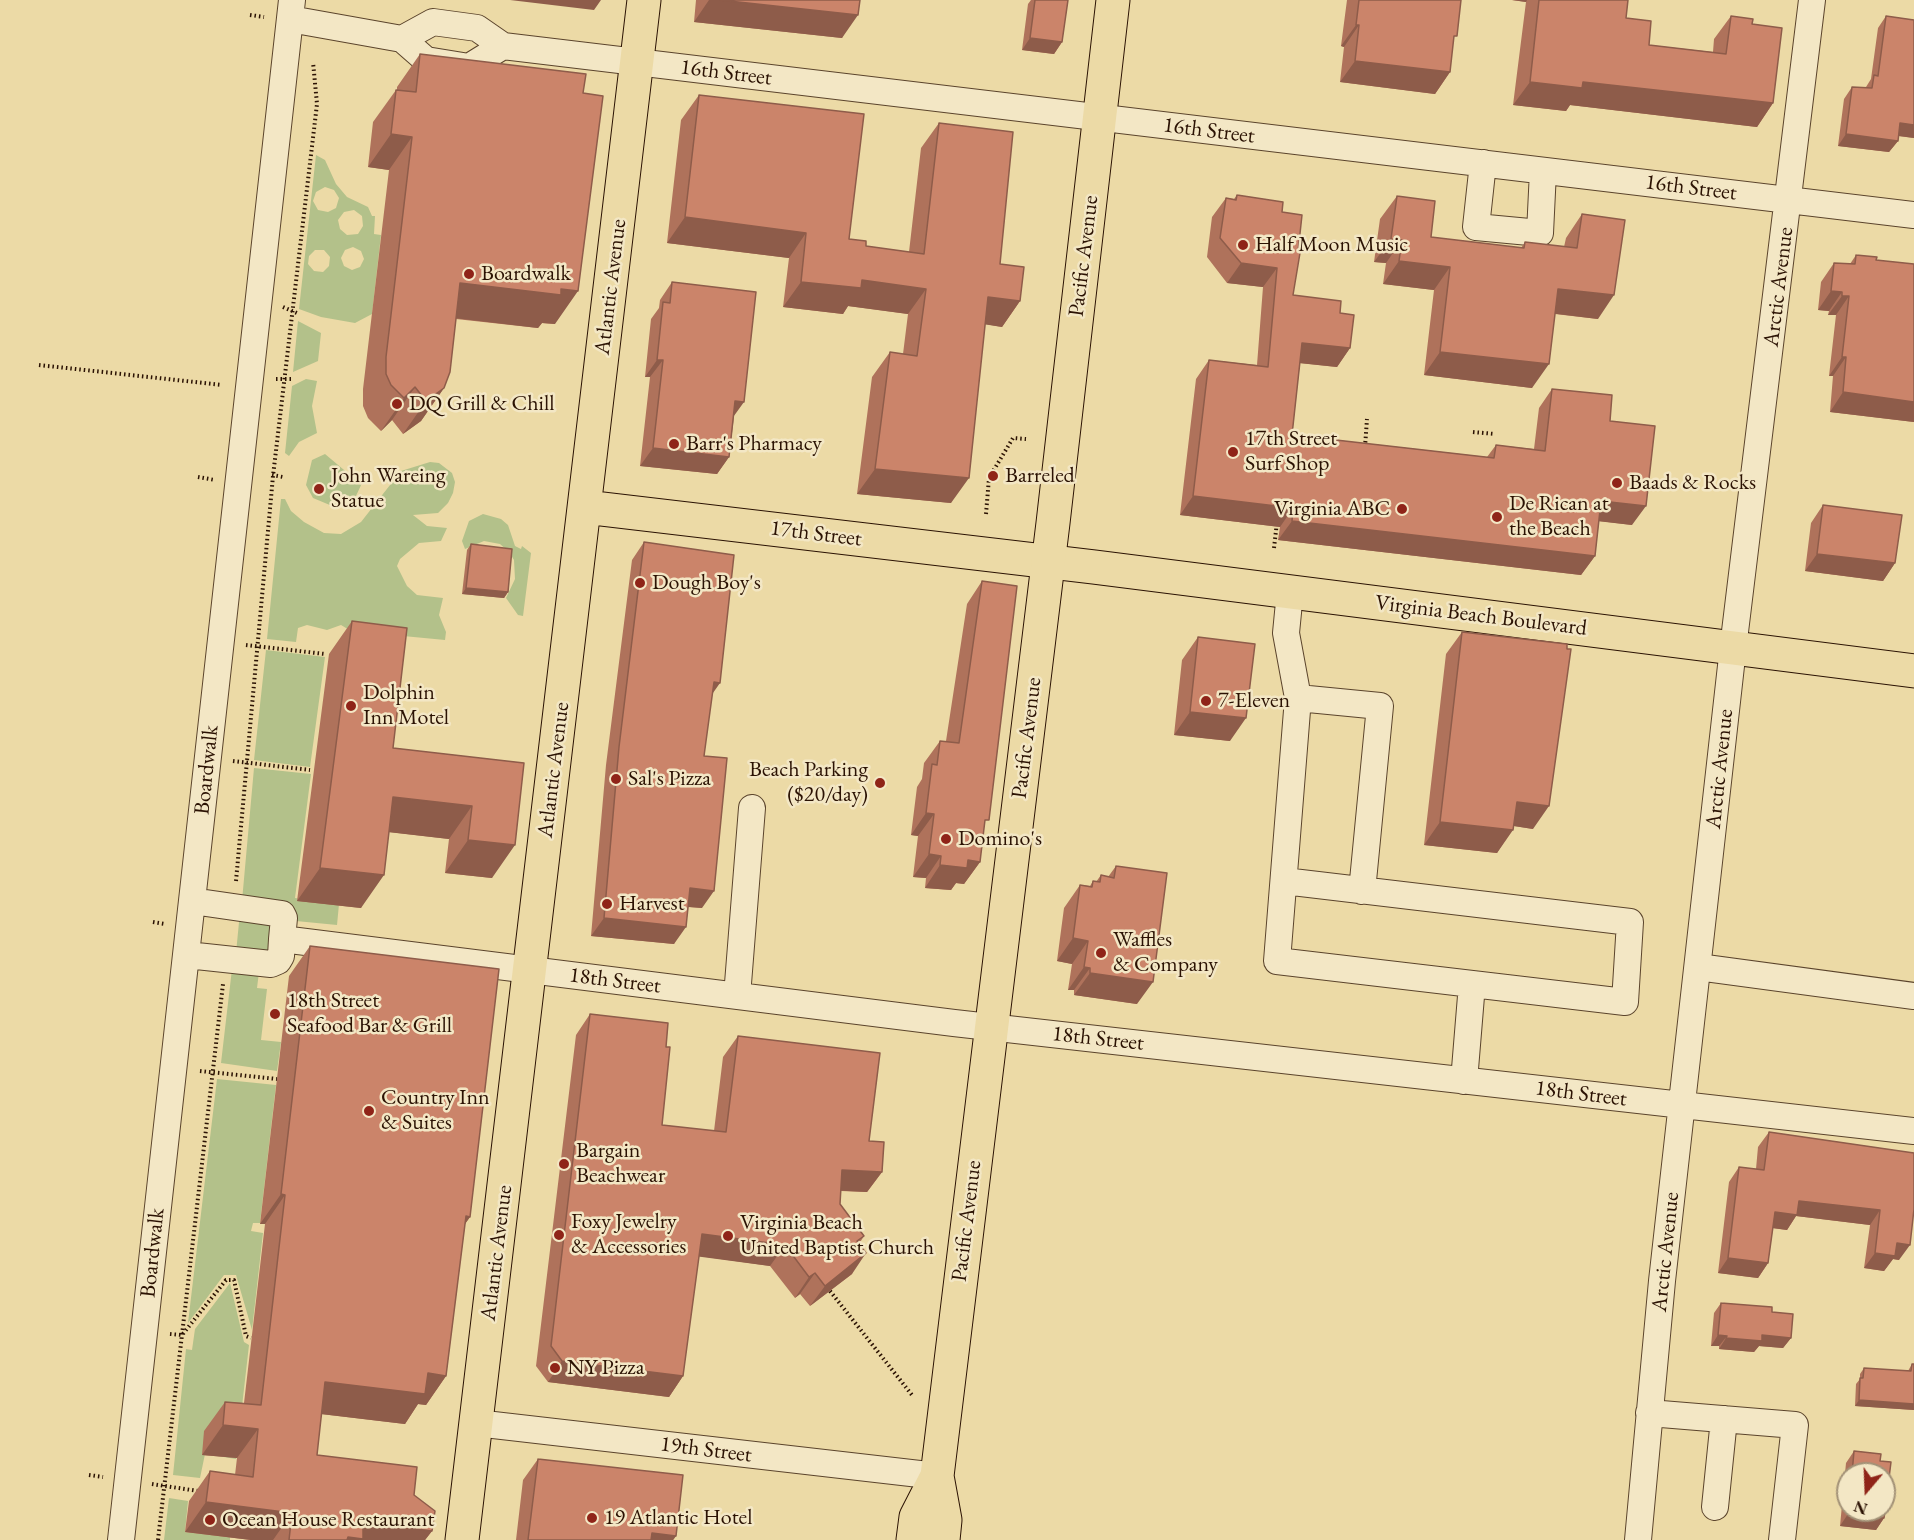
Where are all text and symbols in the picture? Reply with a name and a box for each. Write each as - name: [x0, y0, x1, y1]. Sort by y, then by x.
- street label: 16th Street: [679, 54, 773, 92]
- street label: 16th Street: [1162, 112, 1256, 150]
- street label: 16th Street: [1644, 169, 1738, 207]
- street label: Pacific Avenue: [1063, 194, 1105, 318]
- street label: Atlantic Avenue: [590, 218, 632, 356]
- street label: Arctic Avenue: [1759, 226, 1799, 348]
- place label: Half Moon Music: [1255, 232, 1408, 258]
- marker: Half Moon Music: [1236, 238, 1250, 252]
- place label: Boardwalk: [481, 261, 571, 287]
- marker: Boardwalk: [462, 267, 476, 281]
- place label: DQ Grill & Chill: [409, 391, 554, 417]
- marker: DQ Grill & Chill: [390, 397, 404, 411]
- place label: 17th Street Surf Shop: [1245, 426, 1337, 478]
- place label: Barr's Pharmacy: [686, 431, 822, 457]
- marker: Barr's Pharmacy: [667, 437, 681, 451]
- marker: 17th Street Surf Shop: [1226, 445, 1240, 459]
- place label: John Wareing Statue: [331, 463, 446, 514]
- place label: Barreled: [1005, 463, 1075, 489]
- marker: Barreled: [986, 469, 1000, 483]
- place label: Baads & Rocks: [1629, 470, 1756, 496]
- marker: Baads & Rocks: [1610, 476, 1624, 490]
- marker: John Wareing Statue: [312, 482, 326, 496]
- place label: De Rican at the Beach: [1509, 491, 1609, 542]
- place label: Virginia ABC: [1274, 496, 1390, 522]
- marker: Virginia ABC: [1395, 502, 1409, 516]
- marker: De Rican at the Beach: [1490, 510, 1504, 524]
- street label: 17th Street: [769, 515, 863, 553]
- place label: Dough Boy's: [652, 570, 761, 596]
- marker: Dough Boy's: [633, 576, 647, 590]
- street label: Virginia Beach Boulevard: [1374, 590, 1588, 642]
- street label: Pacific Avenue: [1006, 676, 1048, 800]
- place label: Dolphin Inn Motel: [363, 680, 449, 732]
- place label: 7-Eleven: [1218, 688, 1290, 714]
- marker: 7-Eleven: [1199, 694, 1213, 708]
- marker: Dolphin Inn Motel: [344, 699, 358, 713]
- street label: Atlantic Avenue: [533, 701, 575, 839]
- street label: Arctic Avenue: [1701, 708, 1739, 830]
- street label: Boardwalk: [189, 724, 225, 816]
- place label: Beach Parking ($20/day): [749, 757, 868, 808]
- place label: Sal's Pizza: [628, 766, 711, 792]
- marker: Sal's Pizza: [609, 772, 623, 786]
- marker: Beach Parking ($20/day): [873, 776, 887, 790]
- place label: Domino's: [958, 826, 1042, 852]
- marker: Domino's: [939, 832, 953, 846]
- place label: Harvest: [619, 891, 685, 917]
- marker: Harvest: [600, 897, 614, 911]
- place label: Waffles & Company: [1113, 927, 1218, 978]
- marker: Waffles & Company: [1094, 946, 1108, 960]
- street label: 18th Street: [568, 962, 662, 1000]
- place label: 18th Street Seafood Bar & Grill: [287, 988, 452, 1040]
- marker: 18th Street Seafood Bar & Grill: [268, 1007, 282, 1021]
- street label: 18th Street: [1051, 1021, 1145, 1057]
- street label: 18th Street: [1534, 1075, 1628, 1113]
- place label: Country Inn & Suites: [381, 1085, 490, 1136]
- marker: Country Inn & Suites: [362, 1104, 376, 1118]
- place label: Bargain Beachwear: [576, 1138, 665, 1190]
- marker: Bargain Beachwear: [557, 1157, 571, 1171]
- street label: Pacific Avenue: [946, 1159, 988, 1283]
- street label: Atlantic Avenue: [476, 1184, 518, 1322]
- street label: Arctic Avenue: [1647, 1191, 1685, 1313]
- street label: Boardwalk: [135, 1207, 171, 1299]
- place label: Foxy Jewelry & Accessories: [571, 1209, 686, 1260]
- place label: Virginia Beach United Baptist Church: [740, 1210, 934, 1262]
- marker: Foxy Jewelry & Accessories: [552, 1228, 566, 1242]
- marker: Virginia Beach United Baptist Church: [721, 1229, 735, 1243]
- place label: NY Pizza: [567, 1355, 644, 1381]
- marker: NY Pizza: [548, 1361, 562, 1375]
- street label: 19th Street: [659, 1431, 753, 1469]
- north arrow: [1836, 1462, 1896, 1522]
- text: N: [1851, 1496, 1870, 1520]
- place label: 19 Atlantic Hotel: [604, 1505, 752, 1531]
- place label: Ocean House Restaurant: [222, 1507, 434, 1533]
- marker: 19 Atlantic Hotel: [585, 1511, 599, 1525]
- marker: Ocean House Restaurant: [203, 1513, 217, 1527]

